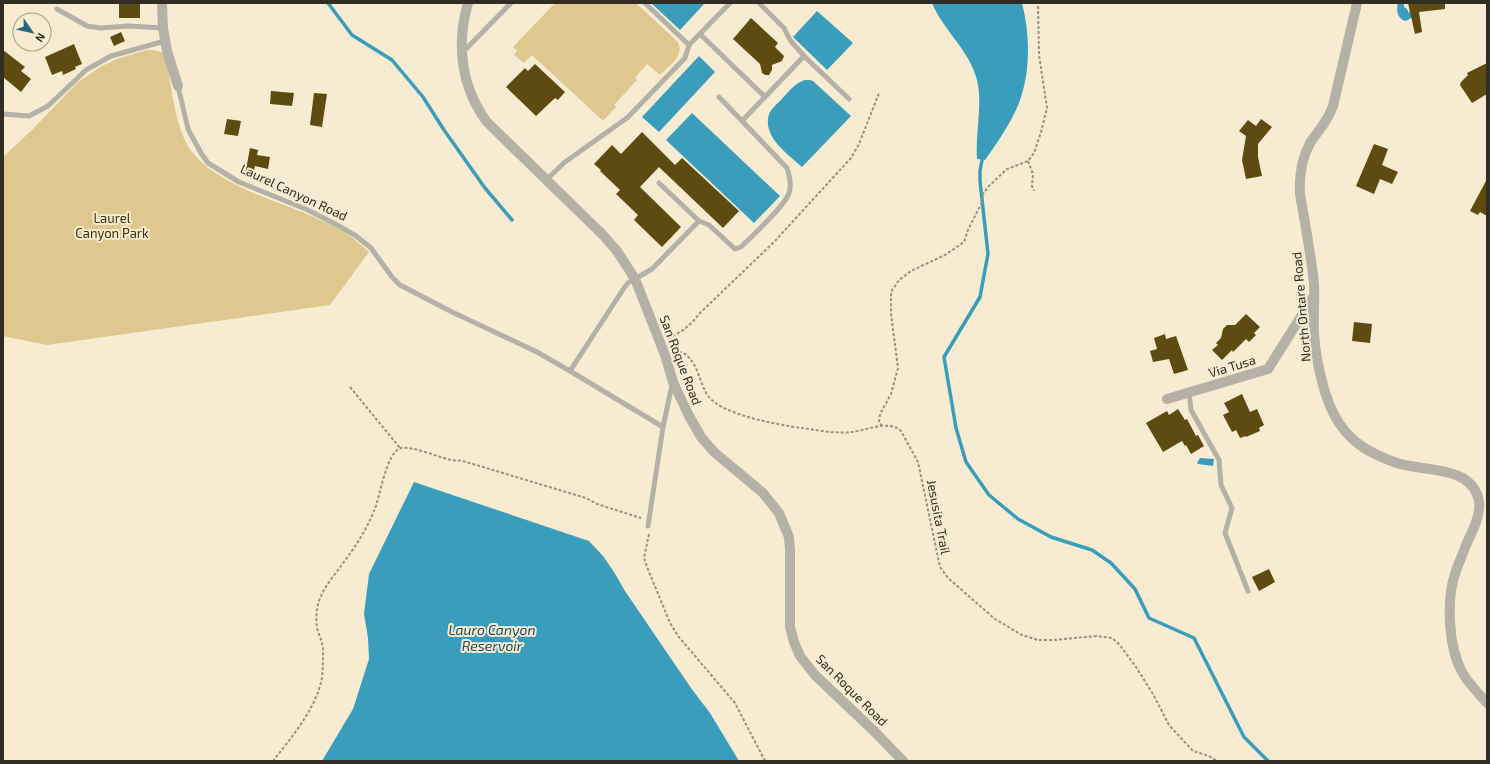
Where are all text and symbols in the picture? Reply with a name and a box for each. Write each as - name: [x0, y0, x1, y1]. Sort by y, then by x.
- north arrow: [12, 12, 52, 52]
- text: N: [33, 31, 48, 45]
- street label: Laurel Canyon Road: [238, 160, 350, 224]
- park label: Laurel Canyon Park: [75, 210, 149, 241]
- street label: North Ontare Road: [1288, 251, 1314, 363]
- street label: San Roque Road: [657, 313, 705, 407]
- street label: Via Tusa: [1207, 351, 1257, 381]
- street label: Jesusita Trail: [924, 478, 954, 556]
- water label: Lauro Canyon Reservoir: [448, 621, 536, 654]
- street label: San Roque Road: [813, 651, 891, 729]

